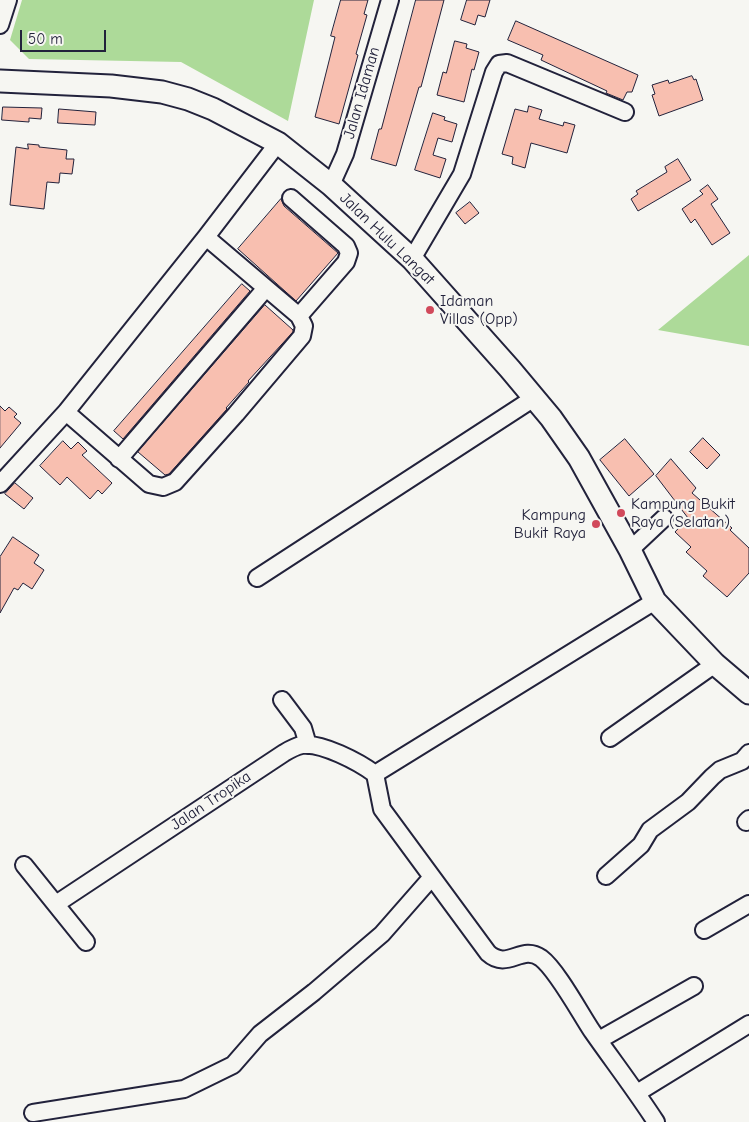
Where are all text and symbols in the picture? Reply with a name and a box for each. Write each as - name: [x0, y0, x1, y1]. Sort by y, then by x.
- scale bar: [22, 20, 109, 52]
- text: 50 m: [28, 30, 63, 48]
- street label: Jalan Idaman: [340, 45, 384, 141]
- street label: Jalan Hulu Langat: [336, 189, 438, 289]
- place label: Idaman Villas (Opp): [440, 291, 518, 329]
- marker: Idaman Villas (Opp): [424, 304, 436, 316]
- place label: Kampung Bukit Raya (Selatan): [631, 494, 735, 532]
- place label: Kampung Bukit Raya: [514, 505, 586, 543]
- marker: Kampung Bukit Raya (Selatan): [615, 507, 627, 519]
- marker: Kampung Bukit Raya: [590, 518, 602, 530]
- street label: Jalan Tropika: [167, 767, 255, 835]

